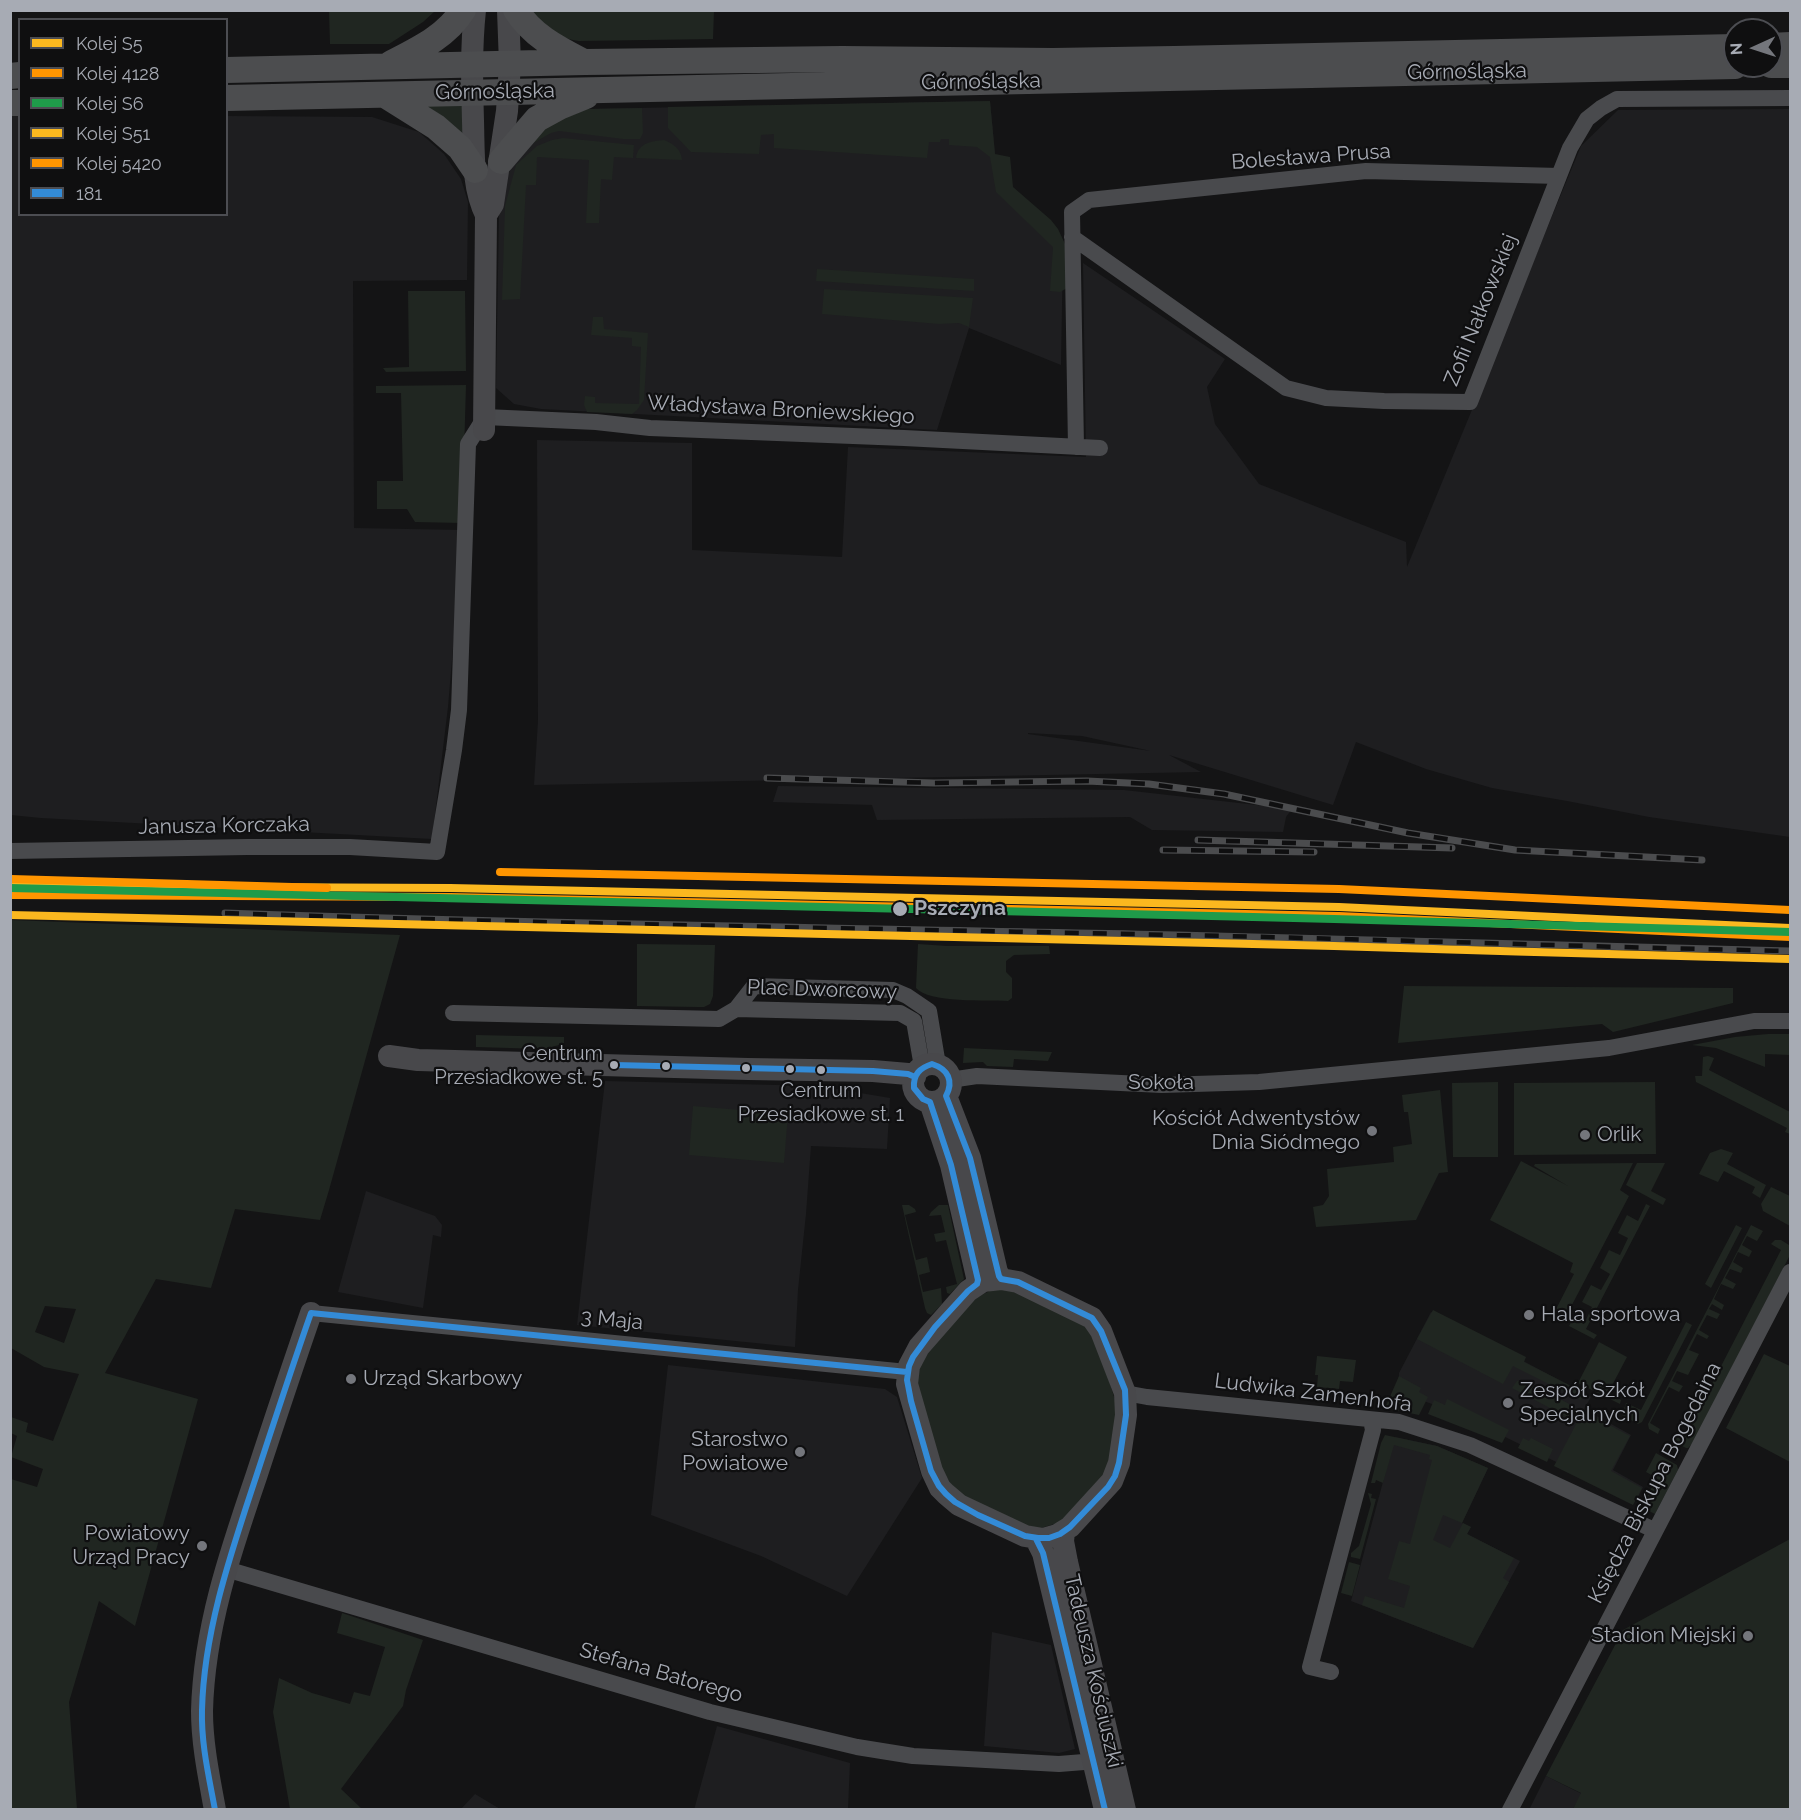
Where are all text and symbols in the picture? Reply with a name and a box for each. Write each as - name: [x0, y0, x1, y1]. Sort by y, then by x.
- legend: [18, 18, 228, 216]
- north arrow: [1723, 18, 1783, 78]
- text: Kolej S5: [76, 33, 143, 54]
- text: N: [1727, 42, 1746, 55]
- street label: Górnośląska: [1407, 58, 1527, 86]
- text: Kolej 4128: [76, 63, 159, 84]
- street label: Górnośląska: [921, 68, 1041, 96]
- street label: Górnośląska: [435, 78, 555, 106]
- text: Kolej S6: [76, 93, 144, 114]
- text: Kolej S51: [76, 123, 150, 144]
- street label: Bolesława Prusa: [1230, 139, 1392, 175]
- text: Kolej 5420: [76, 153, 162, 174]
- text: 181: [76, 183, 102, 204]
- street label: Zofii Nałkowskiej: [1439, 230, 1523, 390]
- street label: Władysława Broniewskiego: [647, 390, 915, 430]
- street label: Janusza Korczaka: [138, 812, 310, 840]
- place label: Pszczyna: [914, 896, 1006, 922]
- marker: Pszczyna: [891, 900, 909, 918]
- street label: Plac Dworcowy: [746, 975, 898, 1005]
- place label: Centrum Przesiadkowe st. 5: [434, 1042, 603, 1089]
- marker: Centrum Przesiadkowe st. 5: [608, 1059, 620, 1071]
- unlabelled marker: [660, 1060, 672, 1072]
- unlabelled marker: [740, 1062, 752, 1074]
- unlabelled marker: [784, 1063, 796, 1075]
- marker: Centrum Przesiadkowe st. 1: [815, 1064, 827, 1076]
- street label: Sokoła: [1128, 1070, 1194, 1096]
- place label: Centrum Przesiadkowe st. 1: [738, 1079, 904, 1126]
- place label: Kościół Adwentystów Dnia Siódmego: [1152, 1106, 1360, 1156]
- place label: Orlik: [1597, 1122, 1641, 1148]
- marker: Kościół Adwentystów Dnia Siódmego: [1365, 1124, 1379, 1138]
- marker: Orlik: [1578, 1128, 1592, 1142]
- place label: Hala sportowa: [1541, 1302, 1681, 1328]
- street label: 3 Maja: [580, 1304, 644, 1336]
- marker: Hala sportowa: [1522, 1308, 1536, 1322]
- street label: Księdza Biskupa Bogedaina: [1583, 1358, 1727, 1608]
- place label: Urząd Skarbowy: [363, 1366, 522, 1392]
- street label: Ludwika Zamenhofa: [1213, 1368, 1413, 1418]
- marker: Urząd Skarbowy: [344, 1372, 358, 1386]
- place label: Zespół Szkół Specjalnych: [1520, 1378, 1645, 1428]
- marker: Zespół Szkół Specjalnych: [1501, 1396, 1515, 1410]
- place label: Starostwo Powiatowe: [682, 1427, 788, 1477]
- marker: Starostwo Powiatowe: [793, 1445, 807, 1459]
- place label: Powiatowy Urząd Pracy: [72, 1521, 190, 1571]
- marker: Powiatowy Urząd Pracy: [195, 1539, 209, 1553]
- street label: Tadeusza Kościuszki: [1059, 1572, 1127, 1770]
- place label: Stadion Miejski: [1591, 1623, 1736, 1649]
- marker: Stadion Miejski: [1741, 1629, 1755, 1643]
- street label: Stefana Batorego: [577, 1638, 745, 1708]

